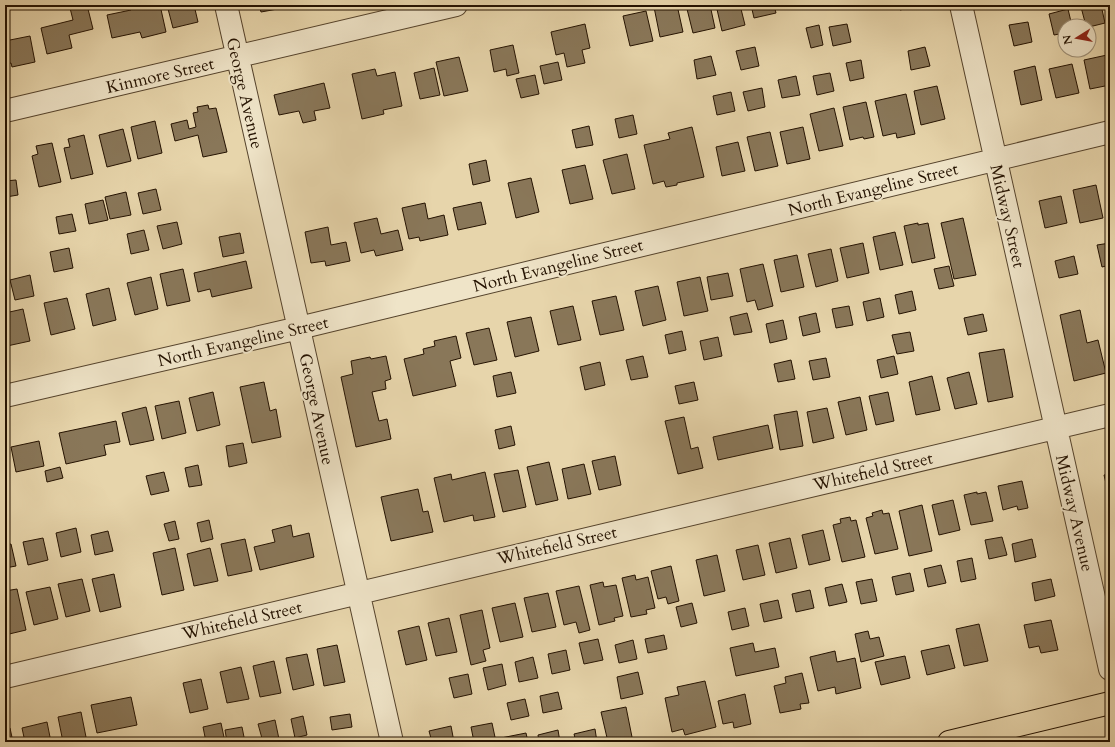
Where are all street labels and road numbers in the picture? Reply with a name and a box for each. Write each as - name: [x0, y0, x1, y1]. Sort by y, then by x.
- street label: George Avenue: [221, 35, 268, 151]
- street label: Kinmore Street: [104, 52, 217, 99]
- street label: North Evangeline Street: [786, 157, 961, 222]
- street label: Midway Street: [984, 162, 1031, 271]
- street label: North Evangeline Street: [471, 233, 646, 298]
- street label: North Evangeline Street: [156, 311, 331, 372]
- street label: George Avenue: [293, 351, 340, 467]
- street label: Whitefield Street: [810, 446, 936, 497]
- street label: Midway Avenue: [1050, 452, 1099, 574]
- street label: Whitefield Street: [494, 520, 620, 571]
- street label: Whitefield Street: [179, 595, 305, 646]

